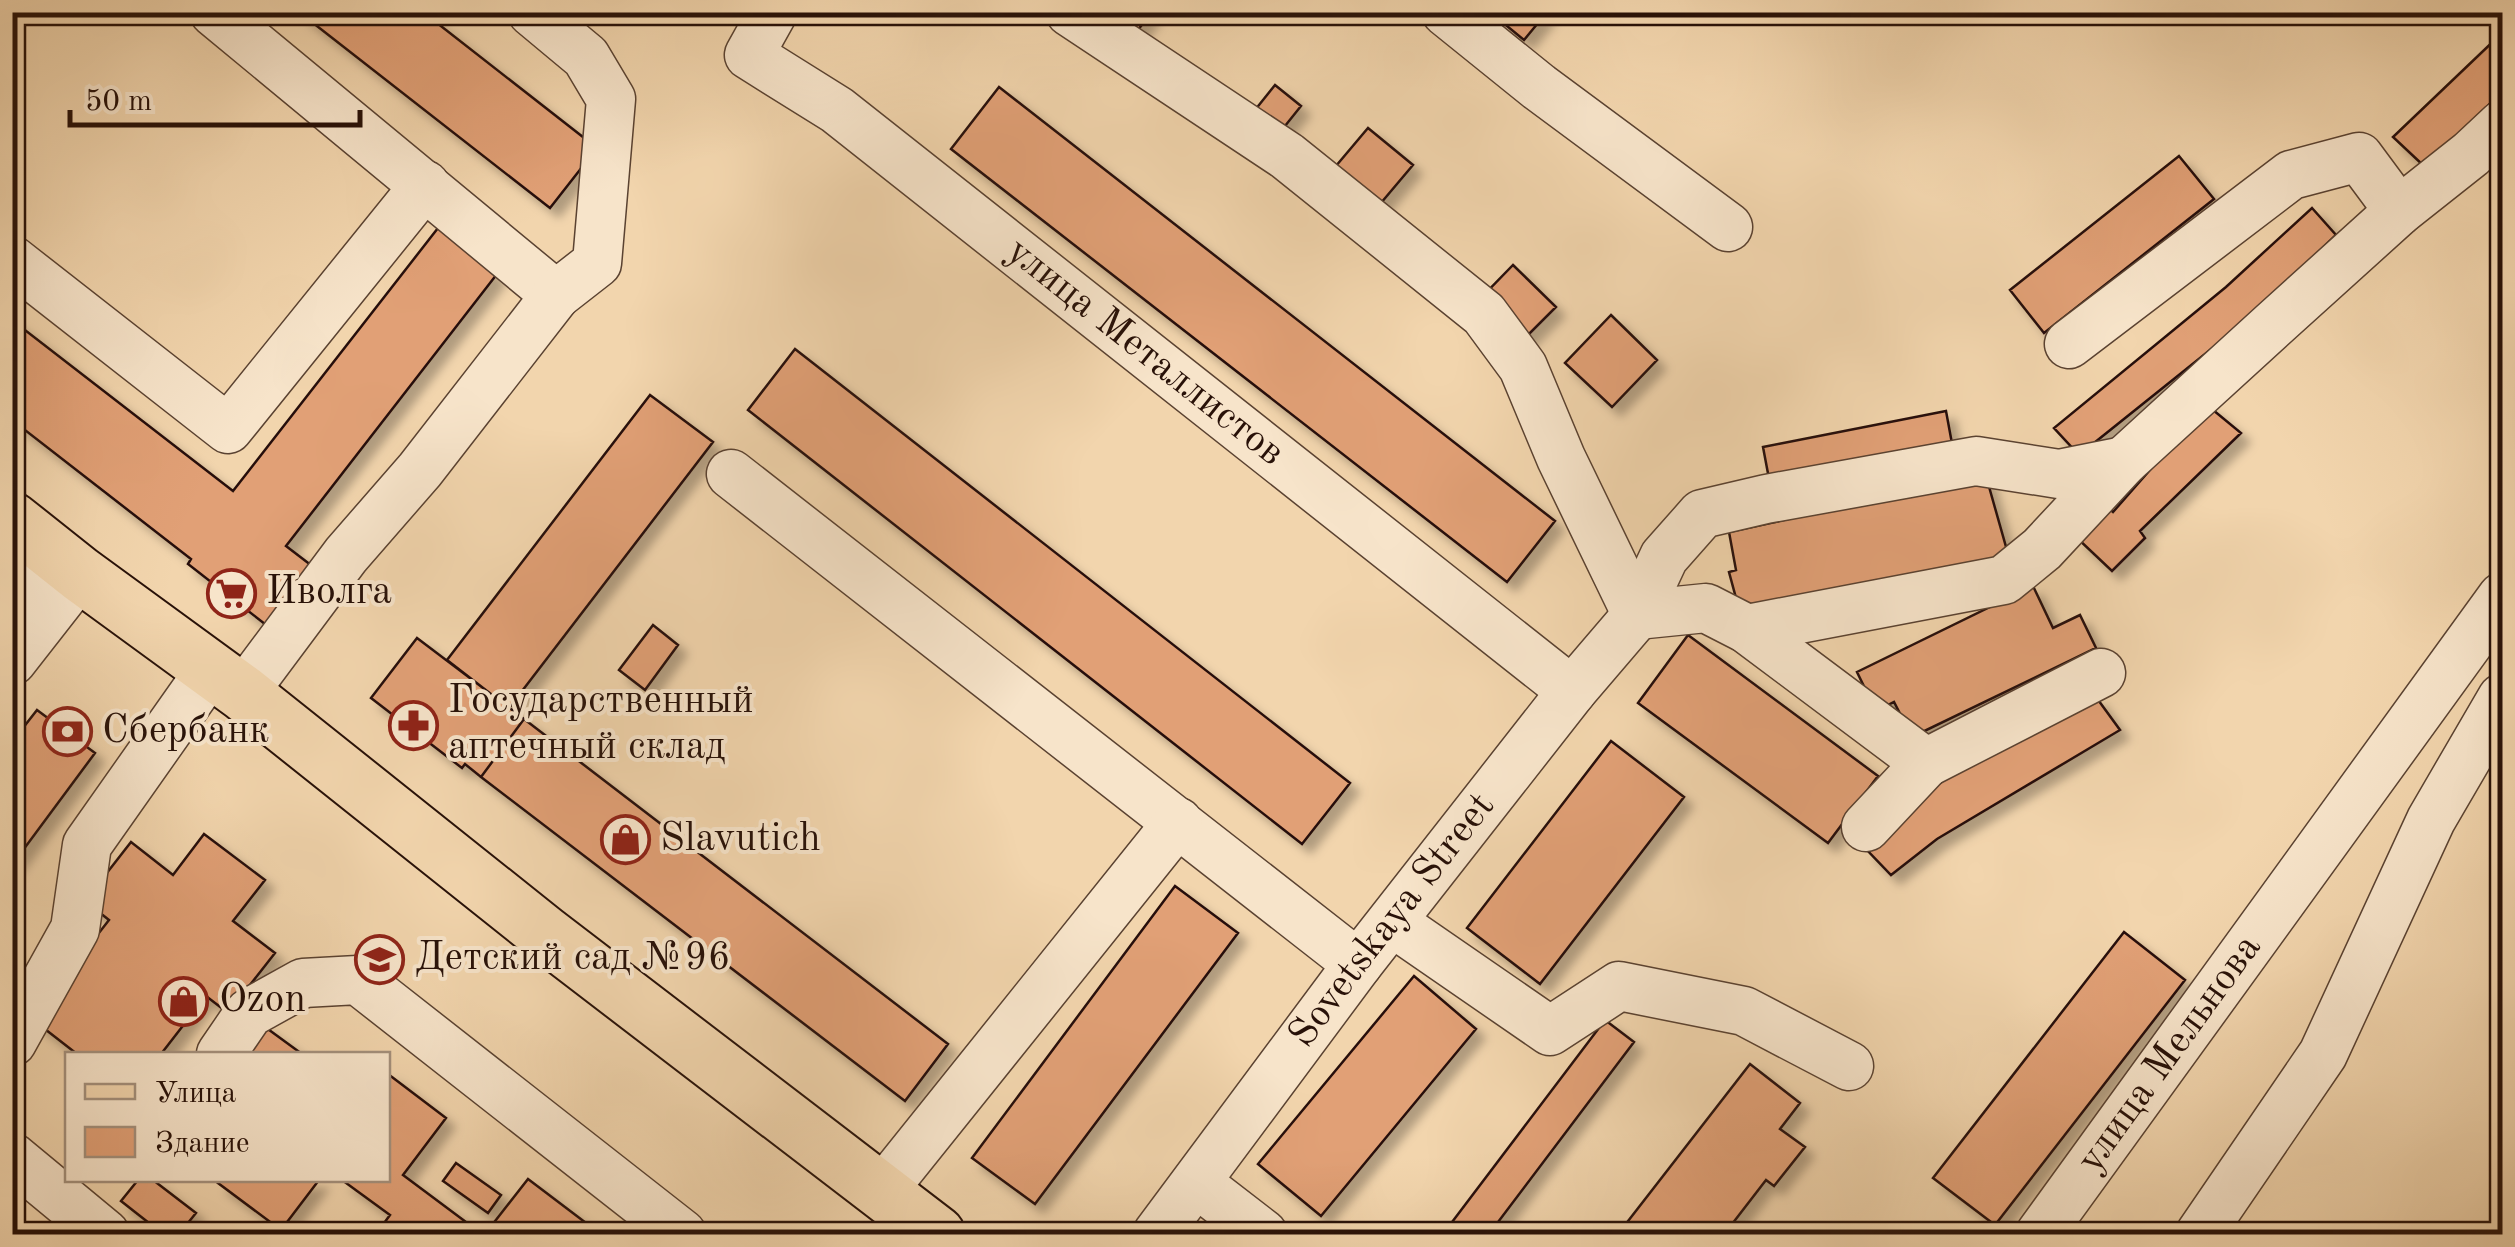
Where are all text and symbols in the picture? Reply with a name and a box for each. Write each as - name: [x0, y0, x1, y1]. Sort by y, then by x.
- scale bar: [70, 65, 360, 127]
- text: 50 m: [85, 87, 152, 117]
- street label: улица Металлистов: [998, 232, 1291, 475]
- supermarket icon: Иволга: [205, 567, 257, 619]
- place label: Иволга: [266, 573, 392, 613]
- place label: Государственный аптечный склад: [448, 682, 754, 768]
- pharmacy icon: Государственный аптечный склад: [387, 699, 439, 751]
- bank icon: Сбербанк: [41, 706, 93, 758]
- place label: Сбербанк: [102, 712, 269, 752]
- street label: Sovetskaya Street: [1283, 787, 1503, 1055]
- shop icon: Slavutich: [599, 814, 651, 866]
- place label: Slavutich: [660, 820, 821, 860]
- street label: улица Мельнова: [2071, 928, 2270, 1181]
- school or university icon: Детский сад №96: [354, 933, 406, 985]
- place label: Детский сад №96: [415, 939, 731, 979]
- shop icon: Ozon: [158, 975, 210, 1027]
- place label: Ozon: [219, 981, 306, 1021]
- legend: [65, 1052, 390, 1182]
- text: Улица: [155, 1079, 237, 1109]
- text: Здание: [155, 1129, 250, 1159]

